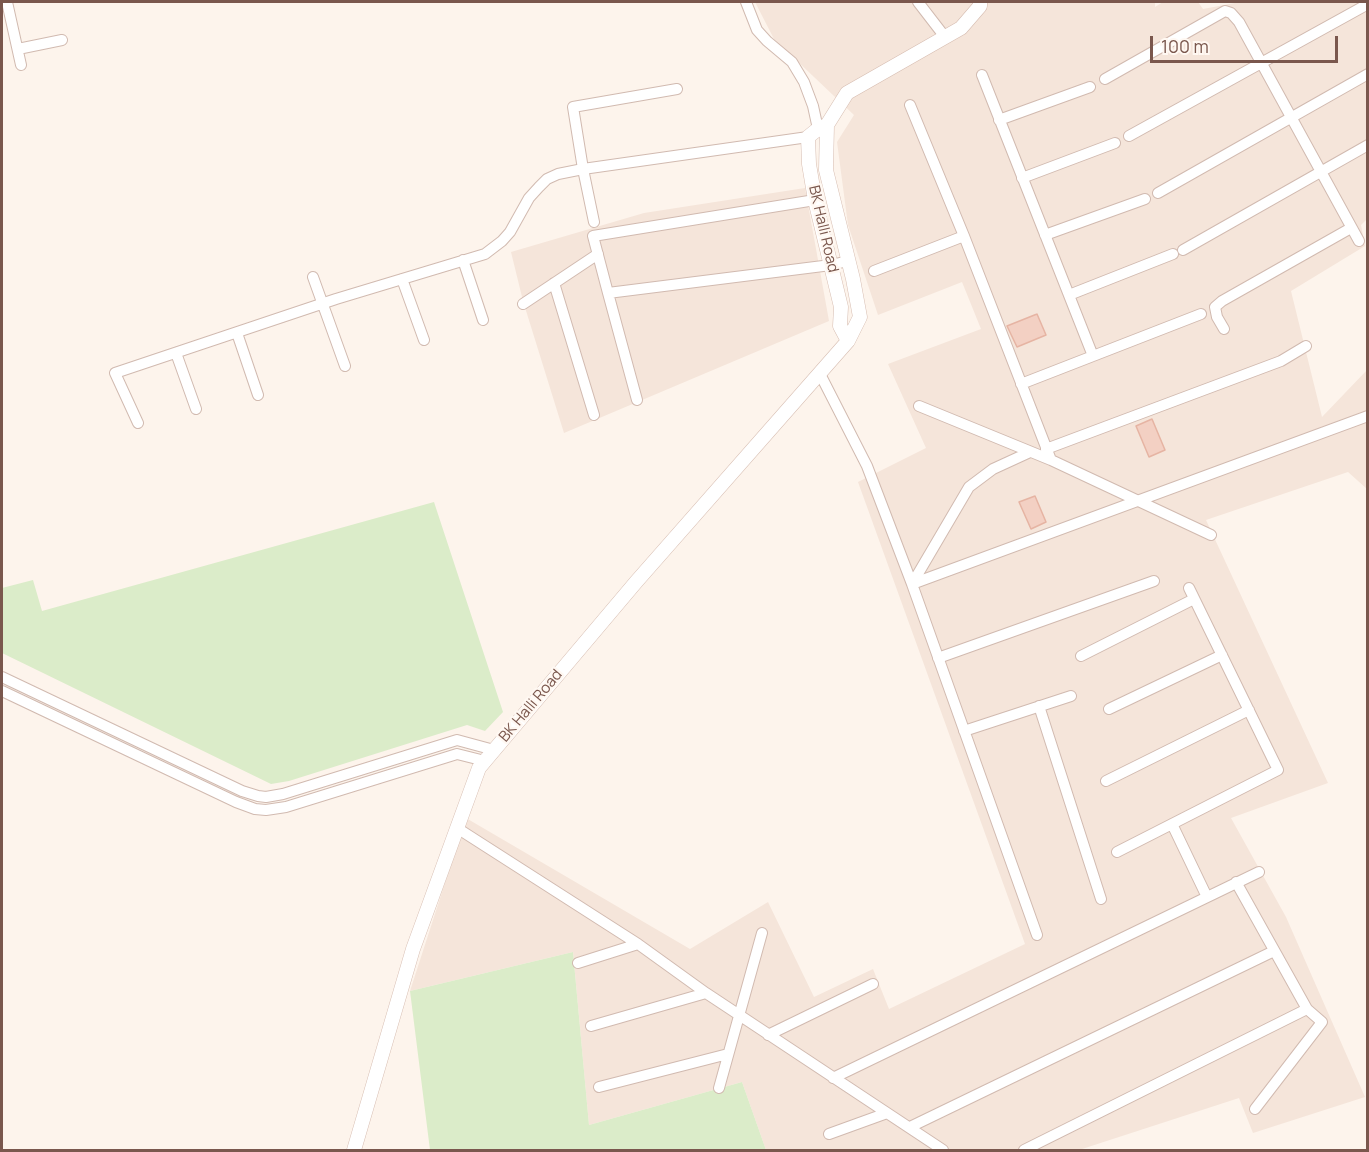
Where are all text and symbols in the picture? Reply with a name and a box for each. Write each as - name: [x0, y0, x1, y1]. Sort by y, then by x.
- scale bar: [1153, 24, 1340, 62]
- text: 100 m: [1161, 34, 1209, 58]
- street label: BK Halli Road: [804, 184, 842, 274]
- street label: BK Halli Road: [496, 666, 566, 746]

